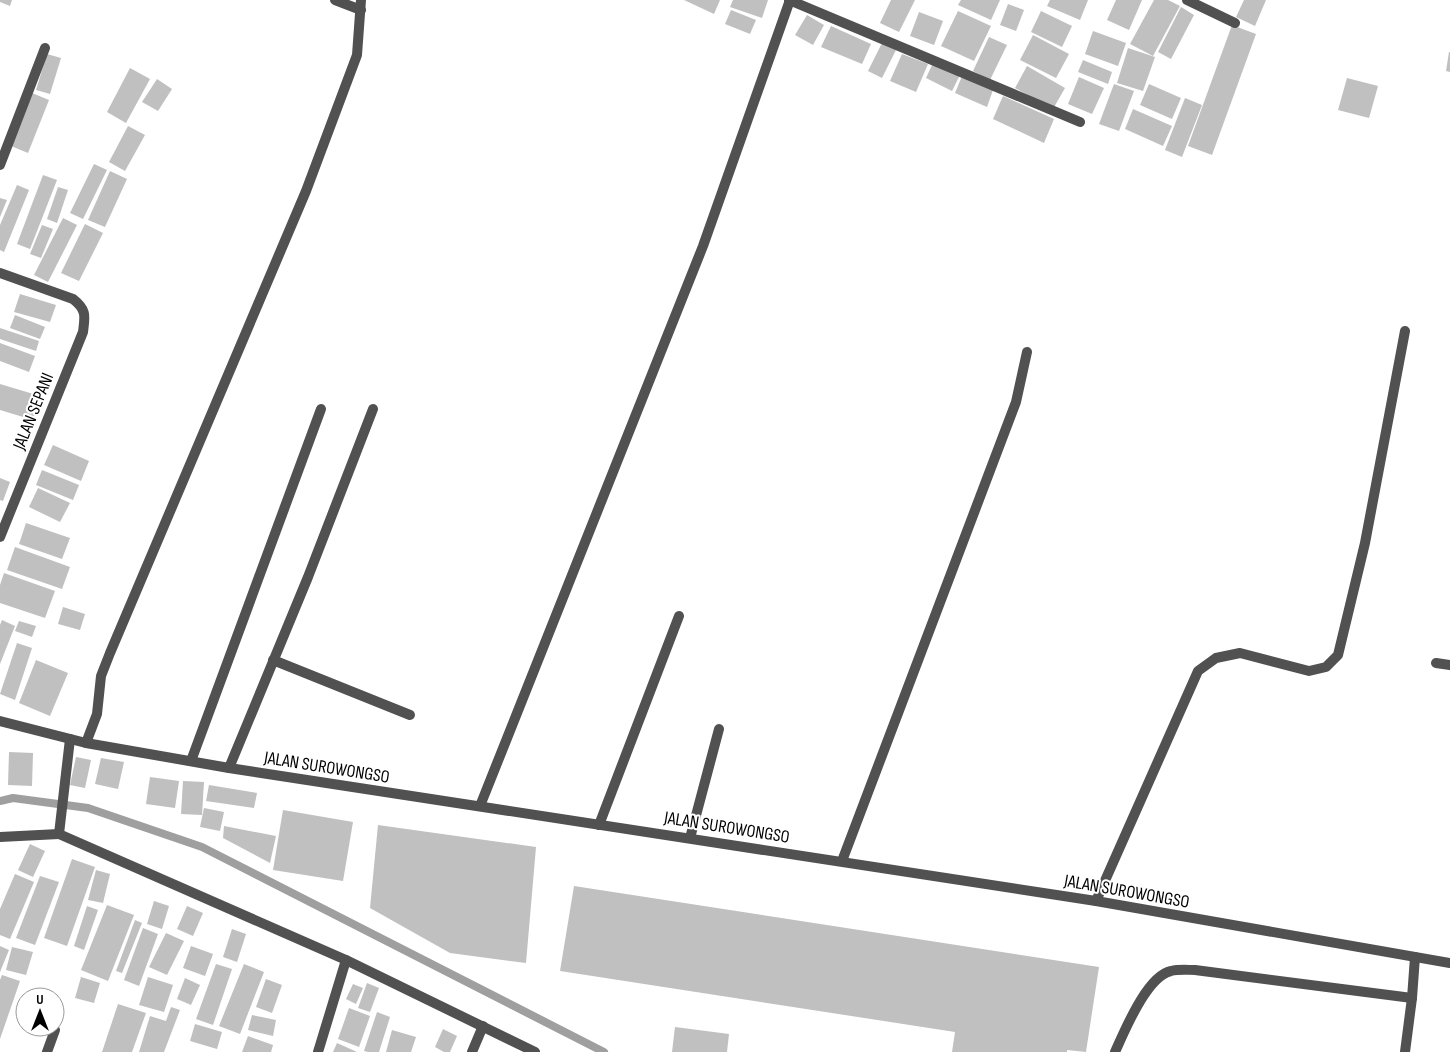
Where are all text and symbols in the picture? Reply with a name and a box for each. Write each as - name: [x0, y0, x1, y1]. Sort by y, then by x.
- street label: JALAN SEPANI: [8, 370, 58, 454]
- street label: JALAN SUROWONGSO: [262, 747, 391, 788]
- street label: JALAN SUROWONGSO: [662, 807, 791, 848]
- street label: JALAN SUROWONGSO: [1062, 870, 1191, 913]
- north arrow: [15, 987, 65, 1037]
- text: U: [36, 991, 44, 1008]

